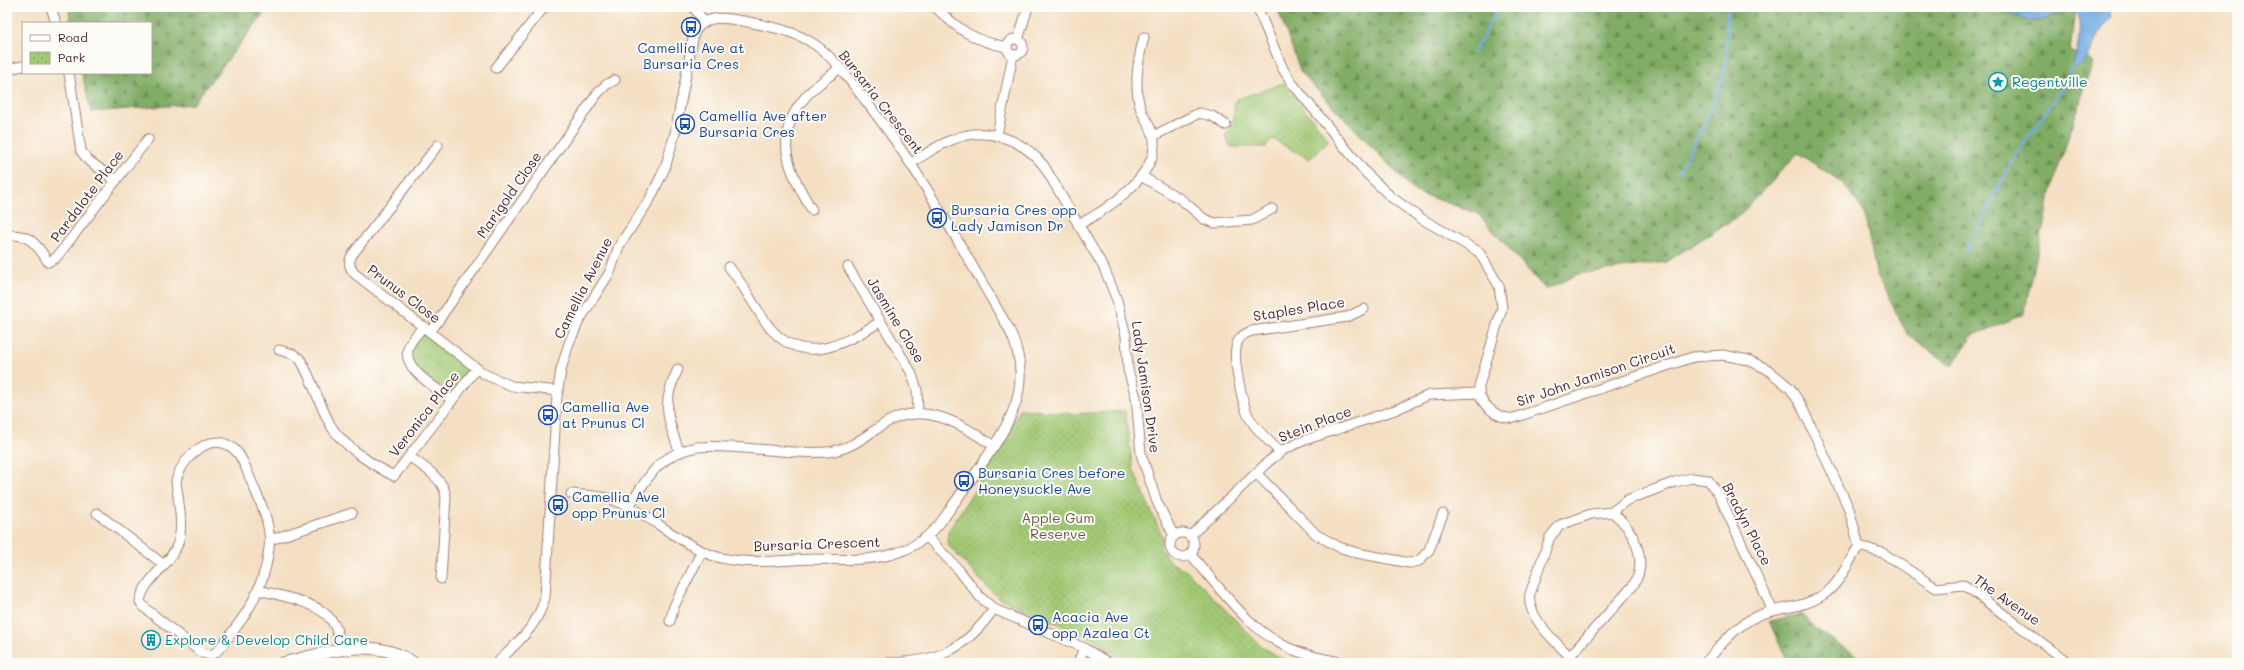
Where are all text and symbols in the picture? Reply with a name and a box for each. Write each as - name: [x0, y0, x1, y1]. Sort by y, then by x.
- bus stop icon: Camellia Ave at Bursaria Cres: [680, 16, 702, 38]
- legend: [22, 22, 152, 74]
- text: Road: [58, 29, 88, 45]
- place label: Camellia Ave at Bursaria Cres: [638, 38, 744, 73]
- street label: Bursaria Crescent: [835, 46, 928, 157]
- text: Park: [58, 49, 85, 65]
- place icon: Regentville: [1987, 71, 2009, 93]
- place label: Regentville: [2012, 72, 2088, 91]
- place label: Camellia Ave after Bursaria Cres: [699, 106, 827, 141]
- bus stop icon: Camellia Ave after Bursaria Cres: [674, 113, 696, 135]
- street label: Pardalote Place: [46, 146, 128, 246]
- street label: Marigold Close: [472, 148, 546, 242]
- place label: Bursaria Cres opp Lady Jamison Dr: [951, 200, 1077, 235]
- bus stop icon: Bursaria Cres opp Lady Jamison Dr: [926, 207, 948, 229]
- street label: Camellia Avenue: [549, 234, 616, 342]
- street label: Prunus Close: [364, 260, 445, 327]
- street label: Jasmine Close: [863, 273, 930, 366]
- street label: Staples Place: [1252, 292, 1346, 325]
- street label: Lady Jamison Drive: [1128, 320, 1165, 454]
- street label: Sir John Jamison Circuit: [1514, 338, 1678, 411]
- street label: Veronica Place: [384, 367, 463, 461]
- place label: Camellia Ave at Prunus Cl: [562, 397, 649, 432]
- street label: Stein Place: [1276, 401, 1354, 446]
- bus stop icon: Camellia Ave at Prunus Cl: [537, 404, 559, 426]
- place label: Bursaria Cres before Honeysuckle Ave: [978, 463, 1125, 498]
- bus stop icon: Bursaria Cres before Honeysuckle Ave: [953, 470, 975, 492]
- street label: Bradyn Place: [1718, 479, 1776, 568]
- place label: Camellia Ave opp Prunus Cl: [572, 487, 666, 522]
- bus stop icon: Camellia Ave opp Prunus Cl: [547, 494, 569, 516]
- park label: Apple Gum Reserve: [1022, 508, 1094, 543]
- street label: Bursaria Crescent: [753, 532, 881, 555]
- street label: The Avenue: [1970, 570, 2044, 630]
- place label: Acacia Ave opp Azalea Ct: [1052, 607, 1150, 642]
- bus stop icon: Acacia Ave opp Azalea Ct: [1027, 614, 1049, 636]
- building icon: Explore & Develop Child Care: [140, 629, 162, 651]
- place label: Explore & Develop Child Care: [165, 630, 368, 649]

